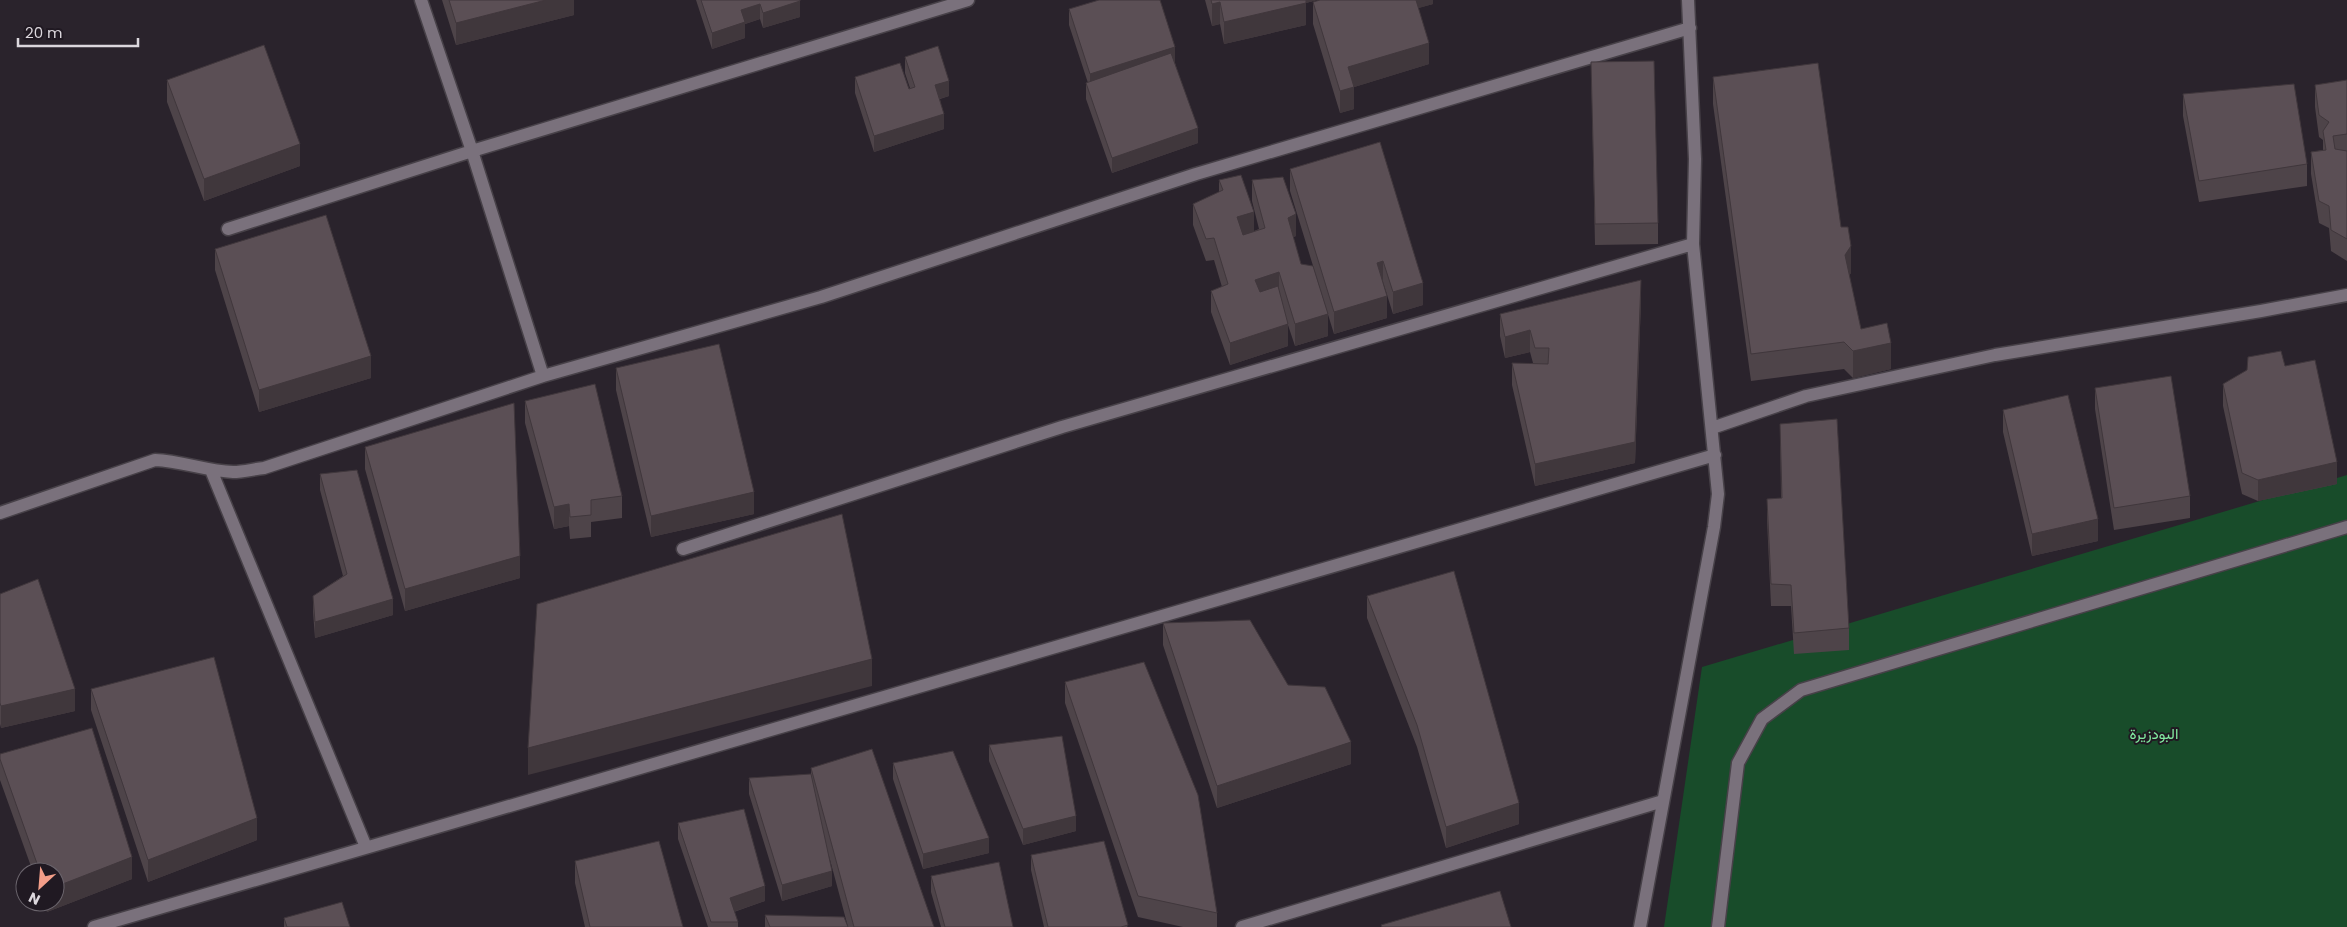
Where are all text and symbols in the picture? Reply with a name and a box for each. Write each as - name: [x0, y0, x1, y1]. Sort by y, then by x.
- scale bar: [18, 15, 138, 47]
- text: 20 m: [25, 22, 63, 43]
- park label: البودزيرة: [2130, 723, 2178, 744]
- north arrow: [15, 862, 65, 912]
- text: N: [25, 887, 43, 910]

